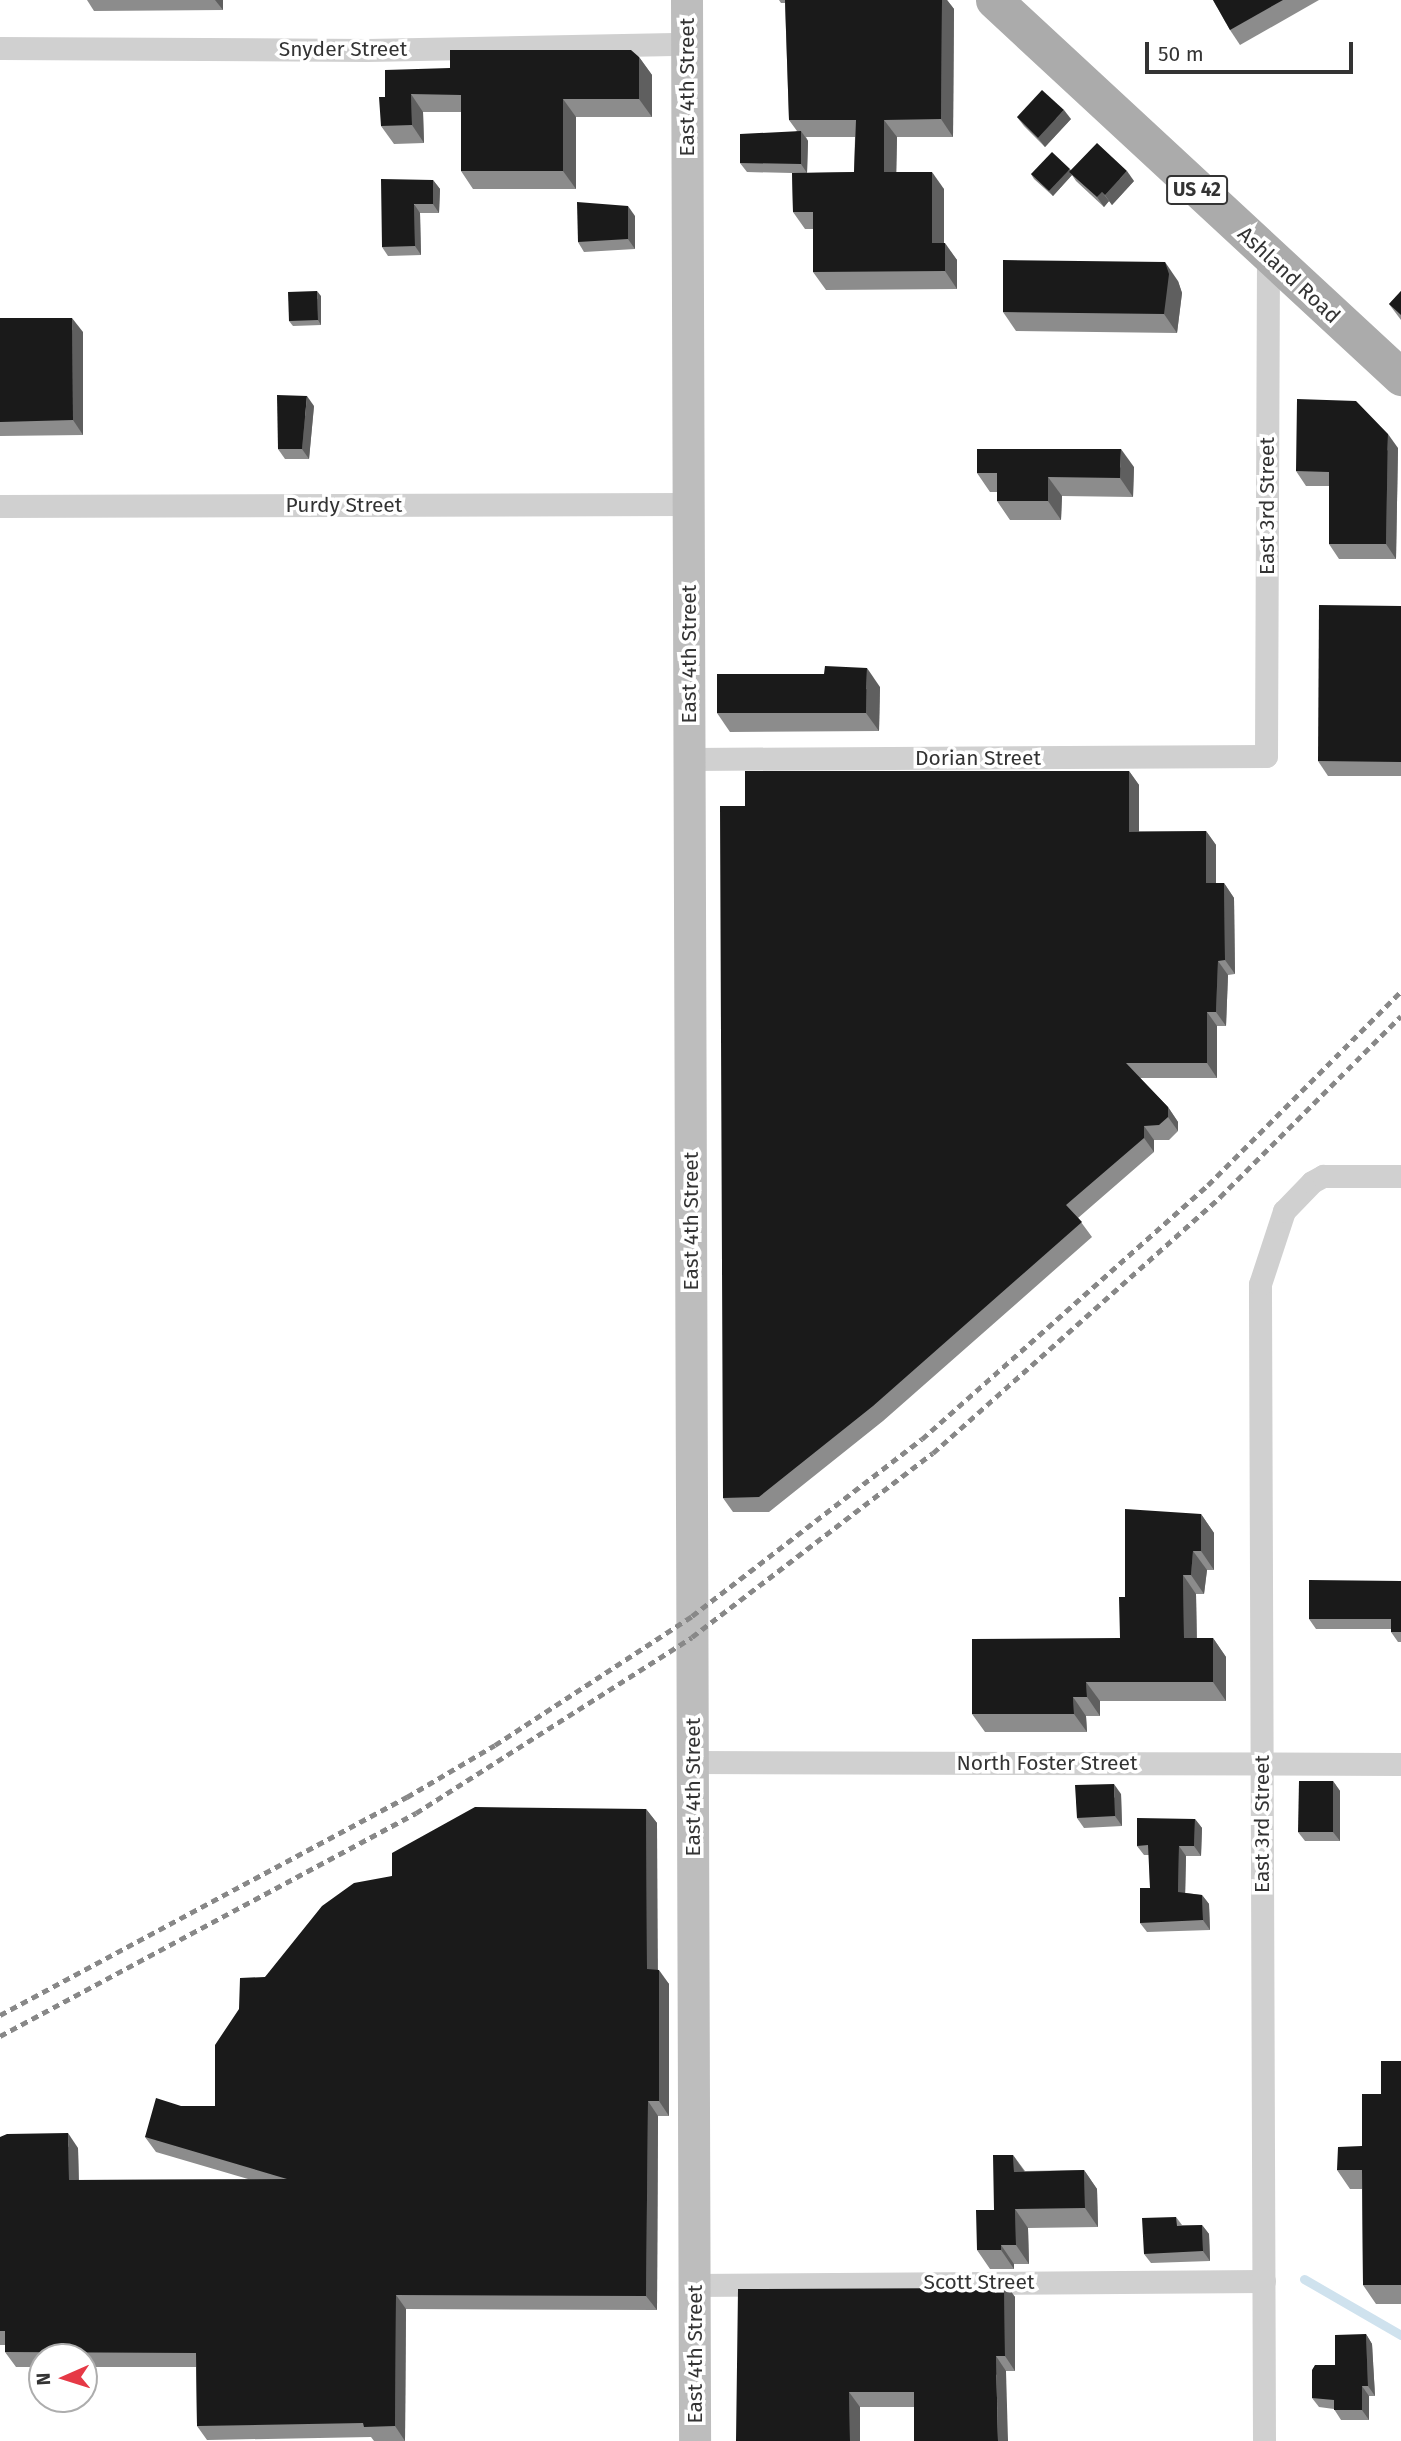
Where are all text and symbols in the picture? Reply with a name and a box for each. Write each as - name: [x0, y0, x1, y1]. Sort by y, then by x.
- street label: East 4th Street: [674, 18, 700, 156]
- scale bar: [1149, 28, 1357, 72]
- street label: Snyder Street: [279, 36, 407, 62]
- text: 50 m: [1158, 41, 1204, 67]
- road number: US 42: [1166, 174, 1228, 206]
- street label: Ashland Road: [1233, 221, 1345, 329]
- street label: East 3rd Street: [1254, 437, 1280, 575]
- street label: Purdy Street: [286, 492, 402, 518]
- street label: East 4th Street: [676, 585, 702, 723]
- street label: Dorian Street: [915, 745, 1041, 771]
- street label: East 4th Street: [678, 1152, 704, 1290]
- street label: East 4th Street: [680, 1718, 706, 1856]
- street label: North Foster Street: [956, 1750, 1138, 1776]
- street label: East 3rd Street: [1249, 1755, 1275, 1893]
- street label: Scott Street: [923, 2269, 1035, 2295]
- street label: East 4th Street: [682, 2285, 708, 2423]
- north arrow: [28, 2343, 98, 2413]
- text: N: [32, 2372, 55, 2386]

